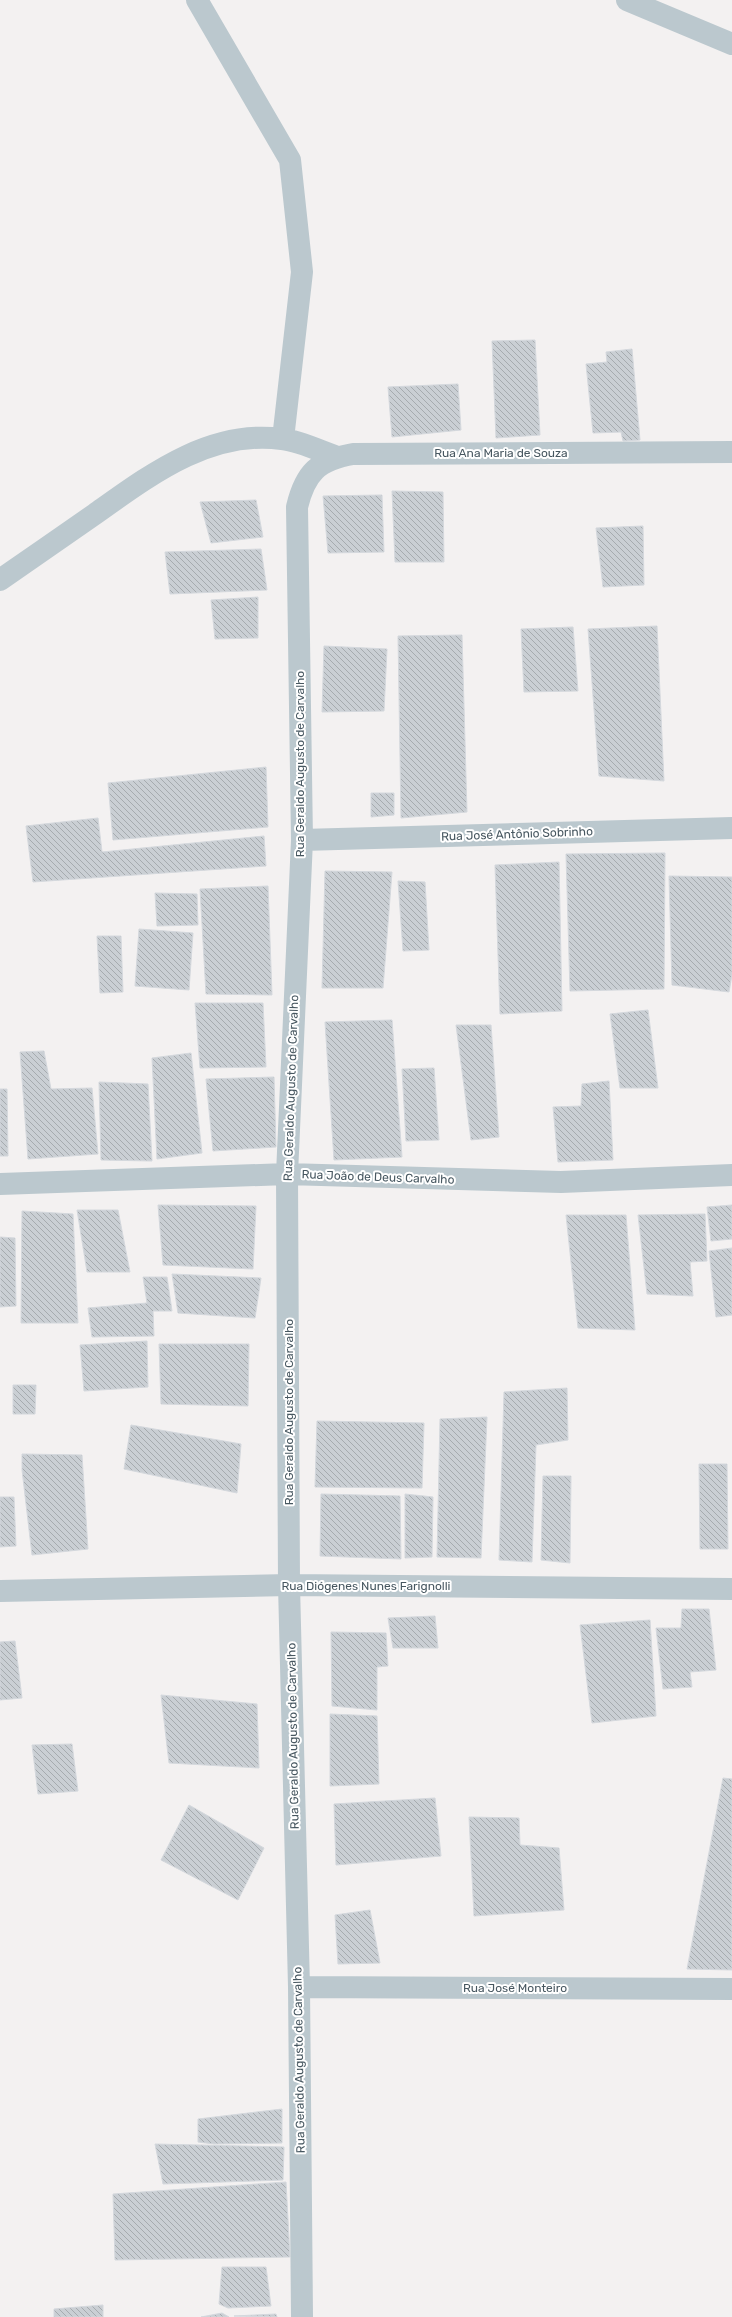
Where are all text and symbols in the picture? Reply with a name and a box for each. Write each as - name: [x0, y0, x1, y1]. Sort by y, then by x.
- street label: Rua Ana Maria de Souza: [434, 446, 568, 460]
- street label: Rua Geraldo Augusto de Carvalho: [293, 671, 307, 857]
- street label: Rua José Antônio Sobrinho: [441, 824, 593, 844]
- street label: Rua Geraldo Augusto de Carvalho: [281, 994, 301, 1181]
- street label: Rua João de Deus Carvalho: [301, 1167, 455, 1187]
- street label: Rua Geraldo Augusto de Carvalho: [282, 1319, 296, 1505]
- street label: Rua Diógenes Nunes Farignolli: [281, 1579, 451, 1593]
- street label: Rua Geraldo Augusto de Carvalho: [284, 1643, 302, 1829]
- street label: Rua Geraldo Augusto de Carvalho: [290, 1967, 308, 2153]
- street label: Rua José Monteiro: [463, 1981, 567, 1995]

